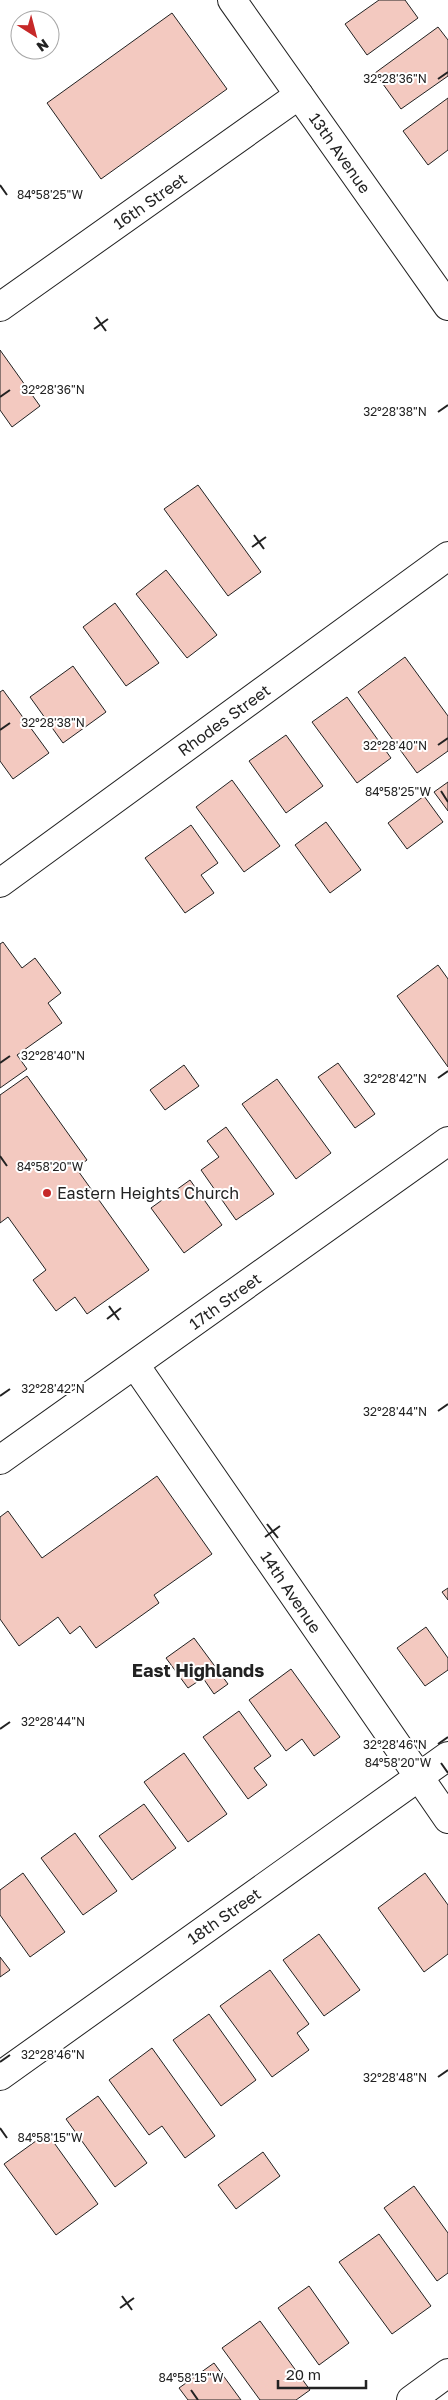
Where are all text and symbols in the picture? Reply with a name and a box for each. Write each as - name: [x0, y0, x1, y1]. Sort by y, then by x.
- north arrow: [10, 10, 60, 60]
- text: N: [34, 36, 52, 56]
- text: 32°28'36"N: [363, 71, 427, 86]
- street label: 13th Avenue: [305, 109, 375, 197]
- street label: 16th Street: [109, 168, 191, 234]
- text: 84°58'25"W: [17, 187, 83, 202]
- text: 32°28'36"N: [21, 382, 85, 397]
- text: 32°28'38"N: [363, 404, 427, 419]
- street label: Rhodes Street: [174, 680, 274, 760]
- text: 32°28'38"N: [21, 715, 85, 730]
- text: 32°28'40"N: [363, 738, 427, 753]
- text: 84°58'25"W: [365, 784, 431, 799]
- text: 32°28'40"N: [21, 1048, 85, 1063]
- text: 32°28'42"N: [363, 1071, 427, 1086]
- text: 84°58'20"W: [17, 1159, 84, 1174]
- place label: Eastern Heights Church: [57, 1183, 239, 1203]
- marker: Eastern Heights Church: [41, 1187, 53, 1199]
- street label: 17th Street: [185, 1268, 265, 1334]
- text: 32°28'42"N: [21, 1381, 85, 1396]
- text: 32°28'44"N: [363, 1404, 427, 1419]
- street label: 14th Avenue: [256, 1547, 326, 1637]
- district label: East Highlands: [132, 1659, 264, 1681]
- text: 32°28'44"N: [21, 1714, 85, 1729]
- text: 32°28'46"N: [363, 1737, 427, 1752]
- text: 84°58'20"W: [365, 1755, 432, 1770]
- street label: 18th Street: [183, 1883, 265, 1949]
- text: 32°28'46"N: [21, 2047, 85, 2062]
- text: 32°28'48"N: [363, 2070, 427, 2085]
- text: 84°58'15"W: [18, 2130, 83, 2145]
- scale bar: [278, 2358, 366, 2390]
- text: 20 m: [286, 2365, 321, 2383]
- text: 84°58'15"W: [159, 2370, 224, 2385]

